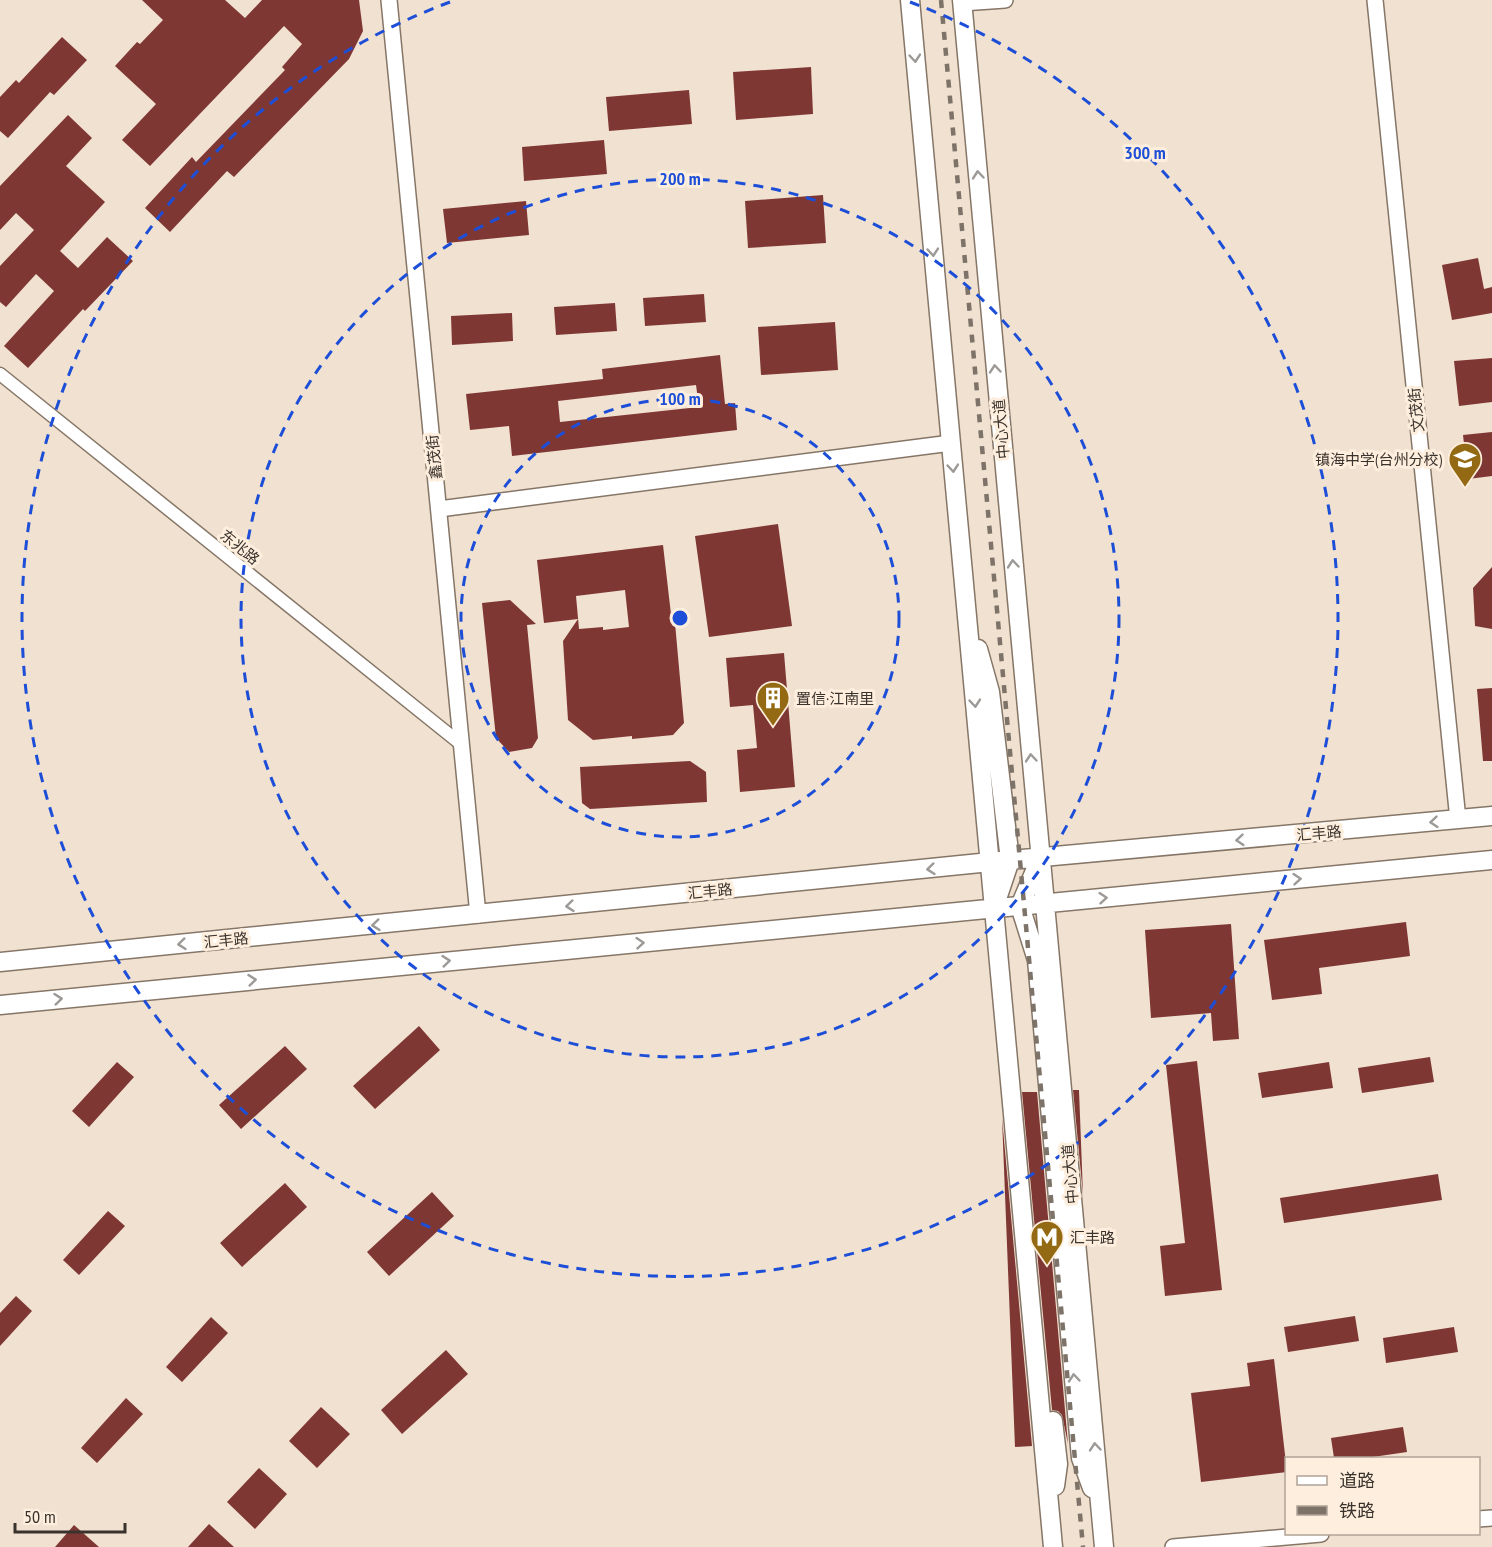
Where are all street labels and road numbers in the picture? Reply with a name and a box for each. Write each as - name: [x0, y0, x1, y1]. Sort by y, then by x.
- street label: 文茂街: [1404, 387, 1428, 433]
- street label: 中心大道: [989, 398, 1013, 460]
- street label: 鑫茂街: [422, 434, 446, 480]
- street label: 东兆路: [217, 525, 263, 569]
- street label: 汇丰路: [1296, 822, 1342, 844]
- street label: 汇丰路: [687, 879, 733, 903]
- street label: 汇丰路: [203, 928, 249, 952]
- street label: 中心大道: [1058, 1143, 1082, 1205]

